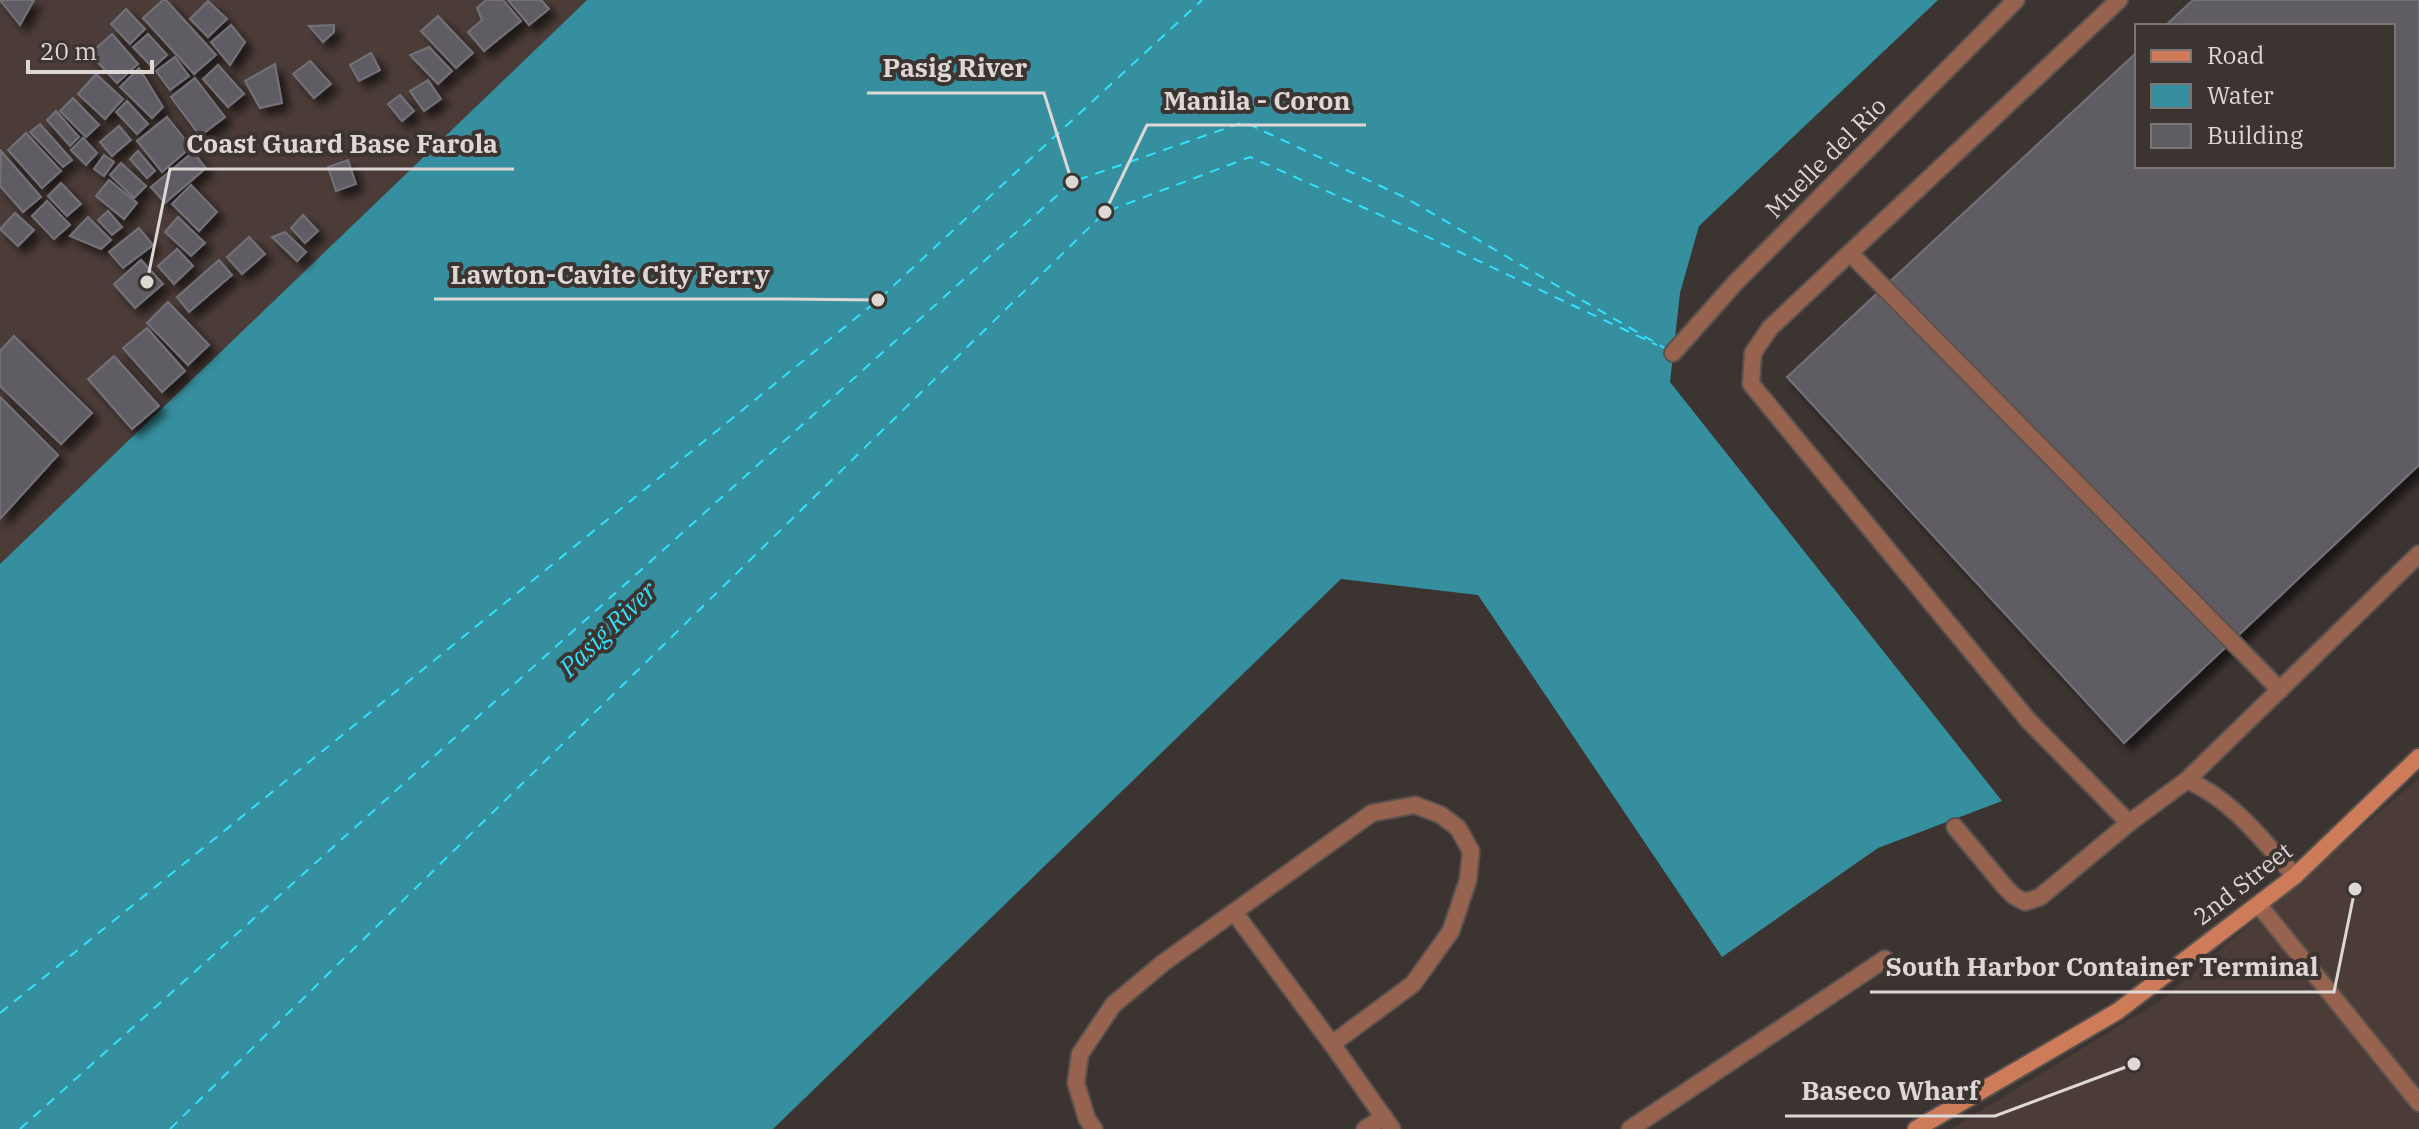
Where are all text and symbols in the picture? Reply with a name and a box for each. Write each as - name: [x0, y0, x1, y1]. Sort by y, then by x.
- scale bar: [28, 24, 152, 74]
- legend: [2135, 24, 2395, 168]
- text: 20 m: [40, 35, 97, 67]
- text: Road: [2207, 39, 2264, 71]
- callout: Pasig River: [867, 43, 1044, 93]
- text: Pasig River: [883, 50, 1028, 84]
- callout: Manila - Coron: [1147, 75, 1366, 125]
- text: Water: [2207, 79, 2274, 111]
- text: Manila - Coron: [1163, 83, 1351, 117]
- street label: Muelle del Rio: [1758, 90, 1893, 225]
- callout: Coast Guard Base Farola: [170, 119, 514, 169]
- text: Building: [2207, 119, 2303, 151]
- text: Coast Guard Base Farola: [186, 126, 498, 160]
- callout: Lawton-Cavite City Ferry: [434, 249, 785, 299]
- text: Lawton-Cavite City Ferry: [450, 257, 770, 291]
- water label: Pasig River: [551, 573, 664, 684]
- street label: 2nd Street: [2186, 834, 2298, 932]
- callout: South Harbor Container Terminal: [1870, 942, 2334, 992]
- text: South Harbor Container Terminal: [1886, 949, 2318, 983]
- callout: Baseco Wharf: [1785, 1066, 1995, 1116]
- text: Baseco Wharf: [1801, 1073, 1981, 1107]

